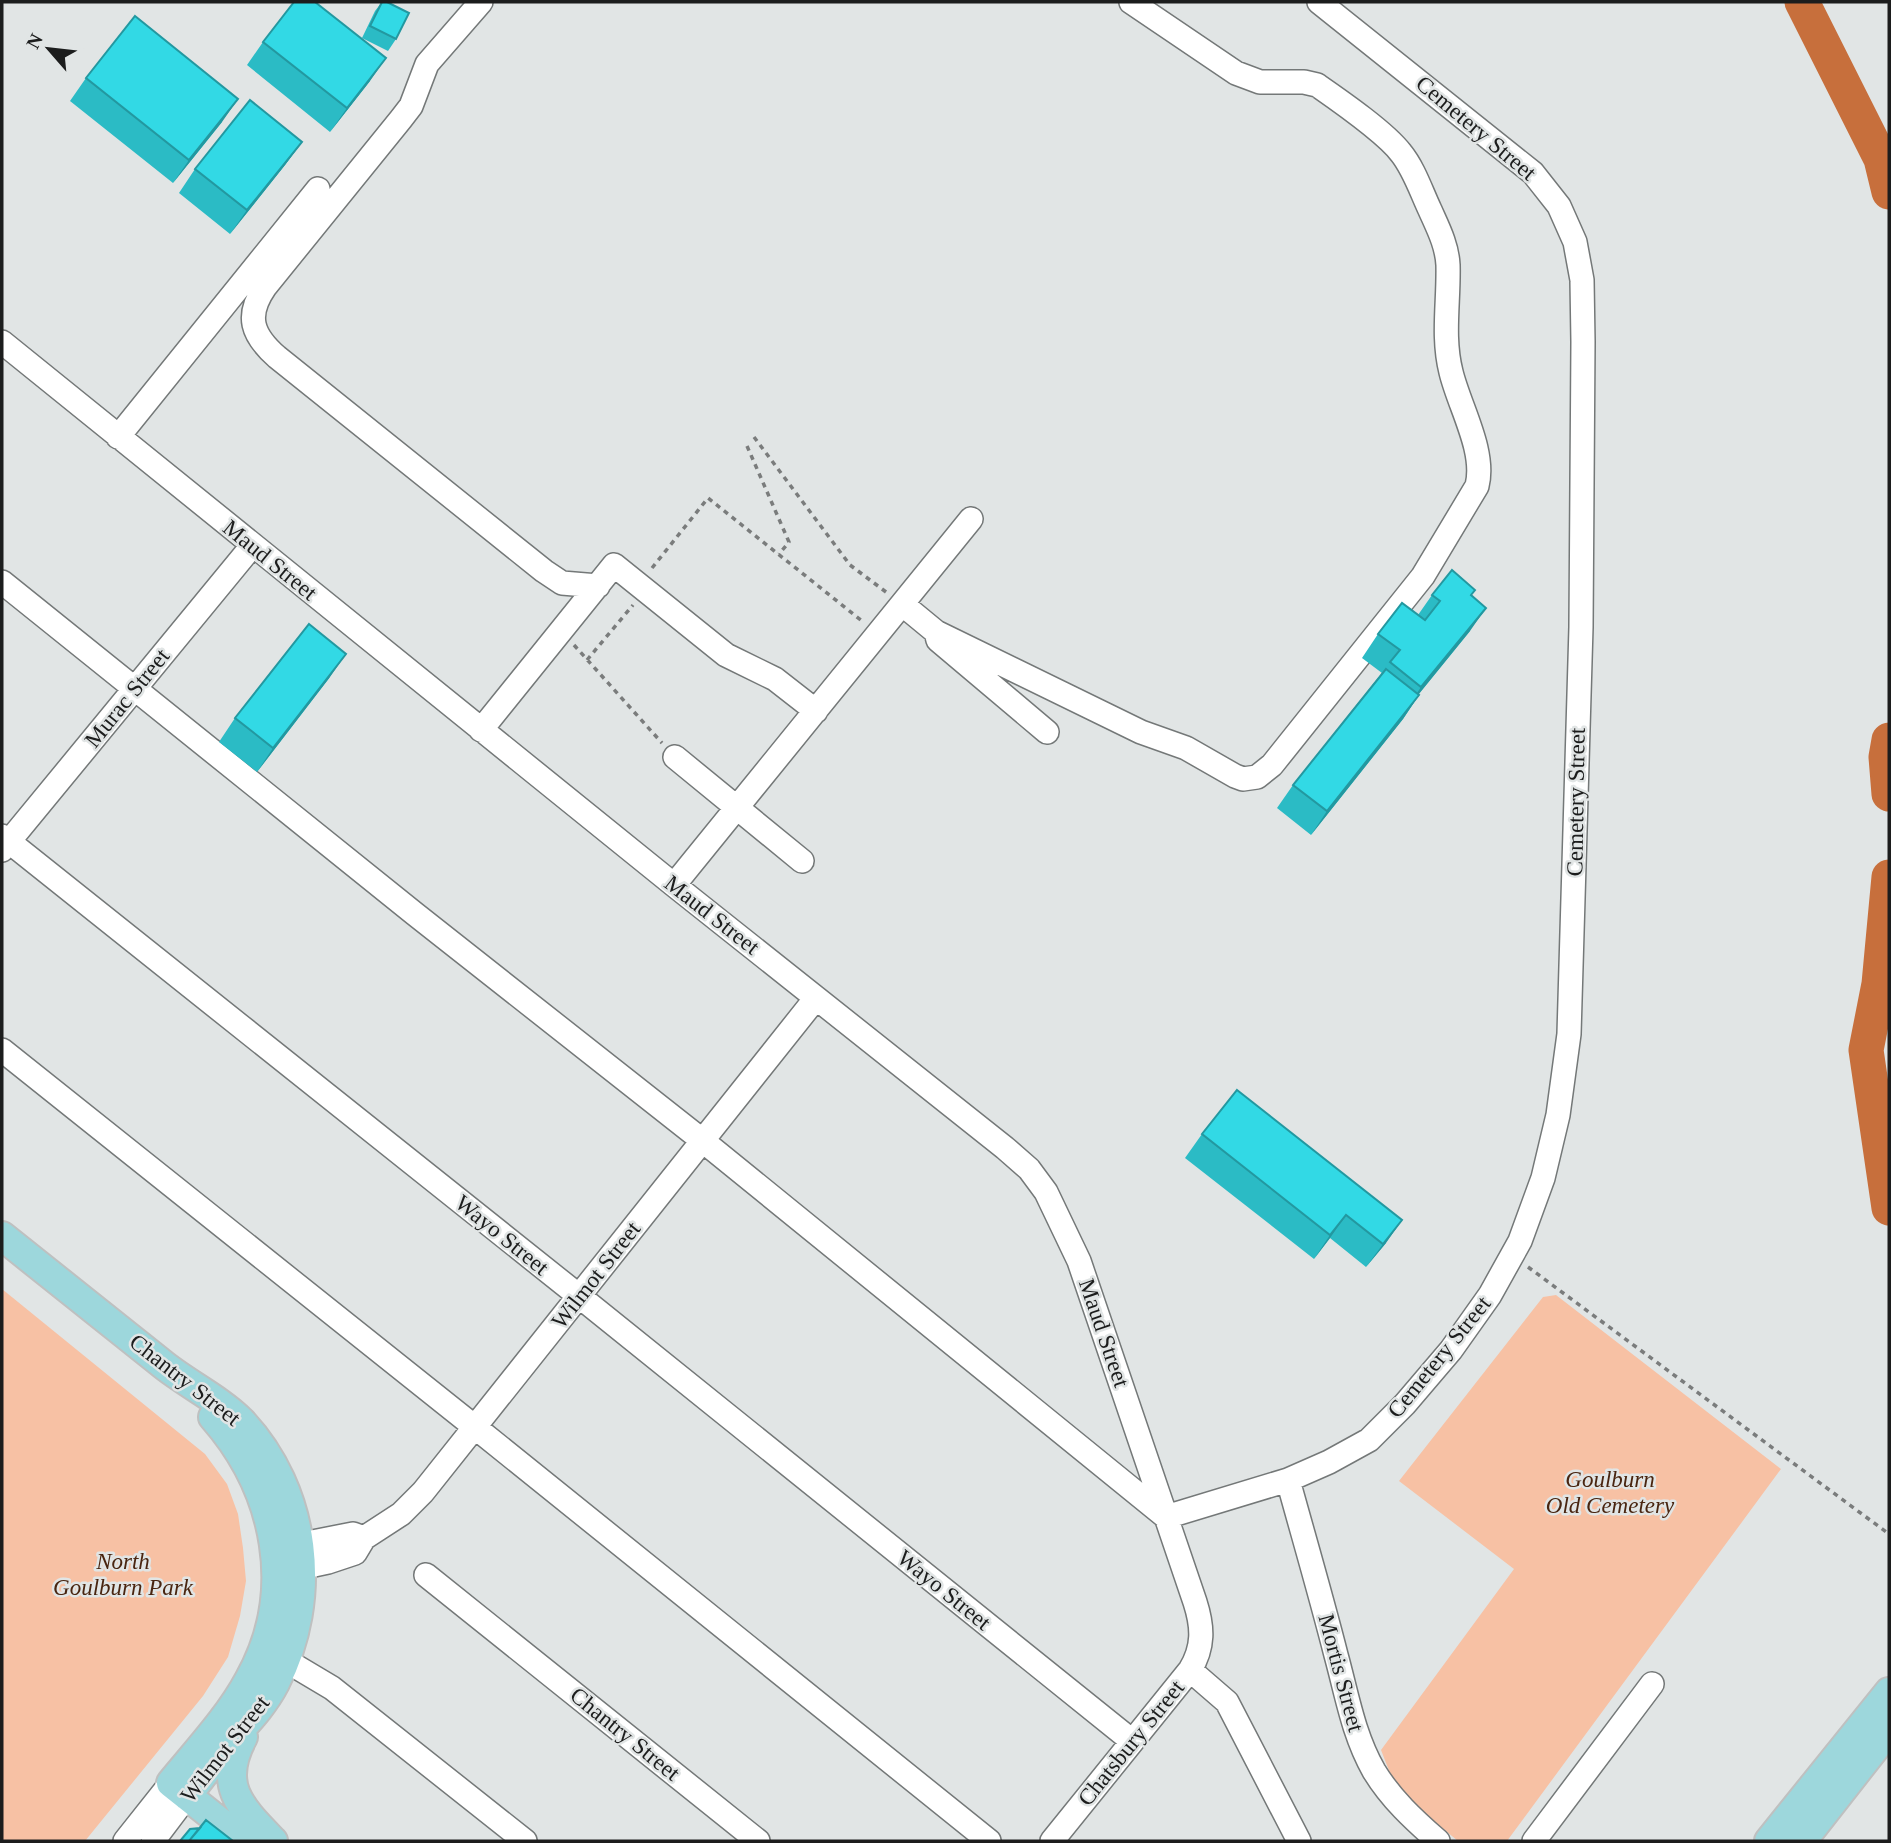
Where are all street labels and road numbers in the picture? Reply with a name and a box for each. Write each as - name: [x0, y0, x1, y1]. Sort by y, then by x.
- street label: Cemetery Street: [1411, 71, 1541, 186]
- street label: Maud Street: [218, 515, 322, 606]
- street label: Murac Street: [80, 643, 175, 752]
- street label: Cemetery Street: [1562, 727, 1590, 877]
- street label: Maud Street: [660, 870, 765, 960]
- street label: Wayo Street: [450, 1190, 554, 1280]
- street label: Wilmot Street: [547, 1216, 646, 1333]
- street label: Maud Street: [1074, 1275, 1134, 1391]
- street label: Cemetery Street: [1382, 1291, 1496, 1423]
- street label: Chantry Street: [125, 1329, 246, 1431]
- street label: Wayo Street: [892, 1545, 996, 1635]
- street label: Mortis Street: [1313, 1611, 1369, 1735]
- street label: Chatsbury Street: [1073, 1675, 1190, 1811]
- street label: Chantry Street: [565, 1682, 685, 1786]
- street label: Wilmot Street: [176, 1690, 275, 1807]

